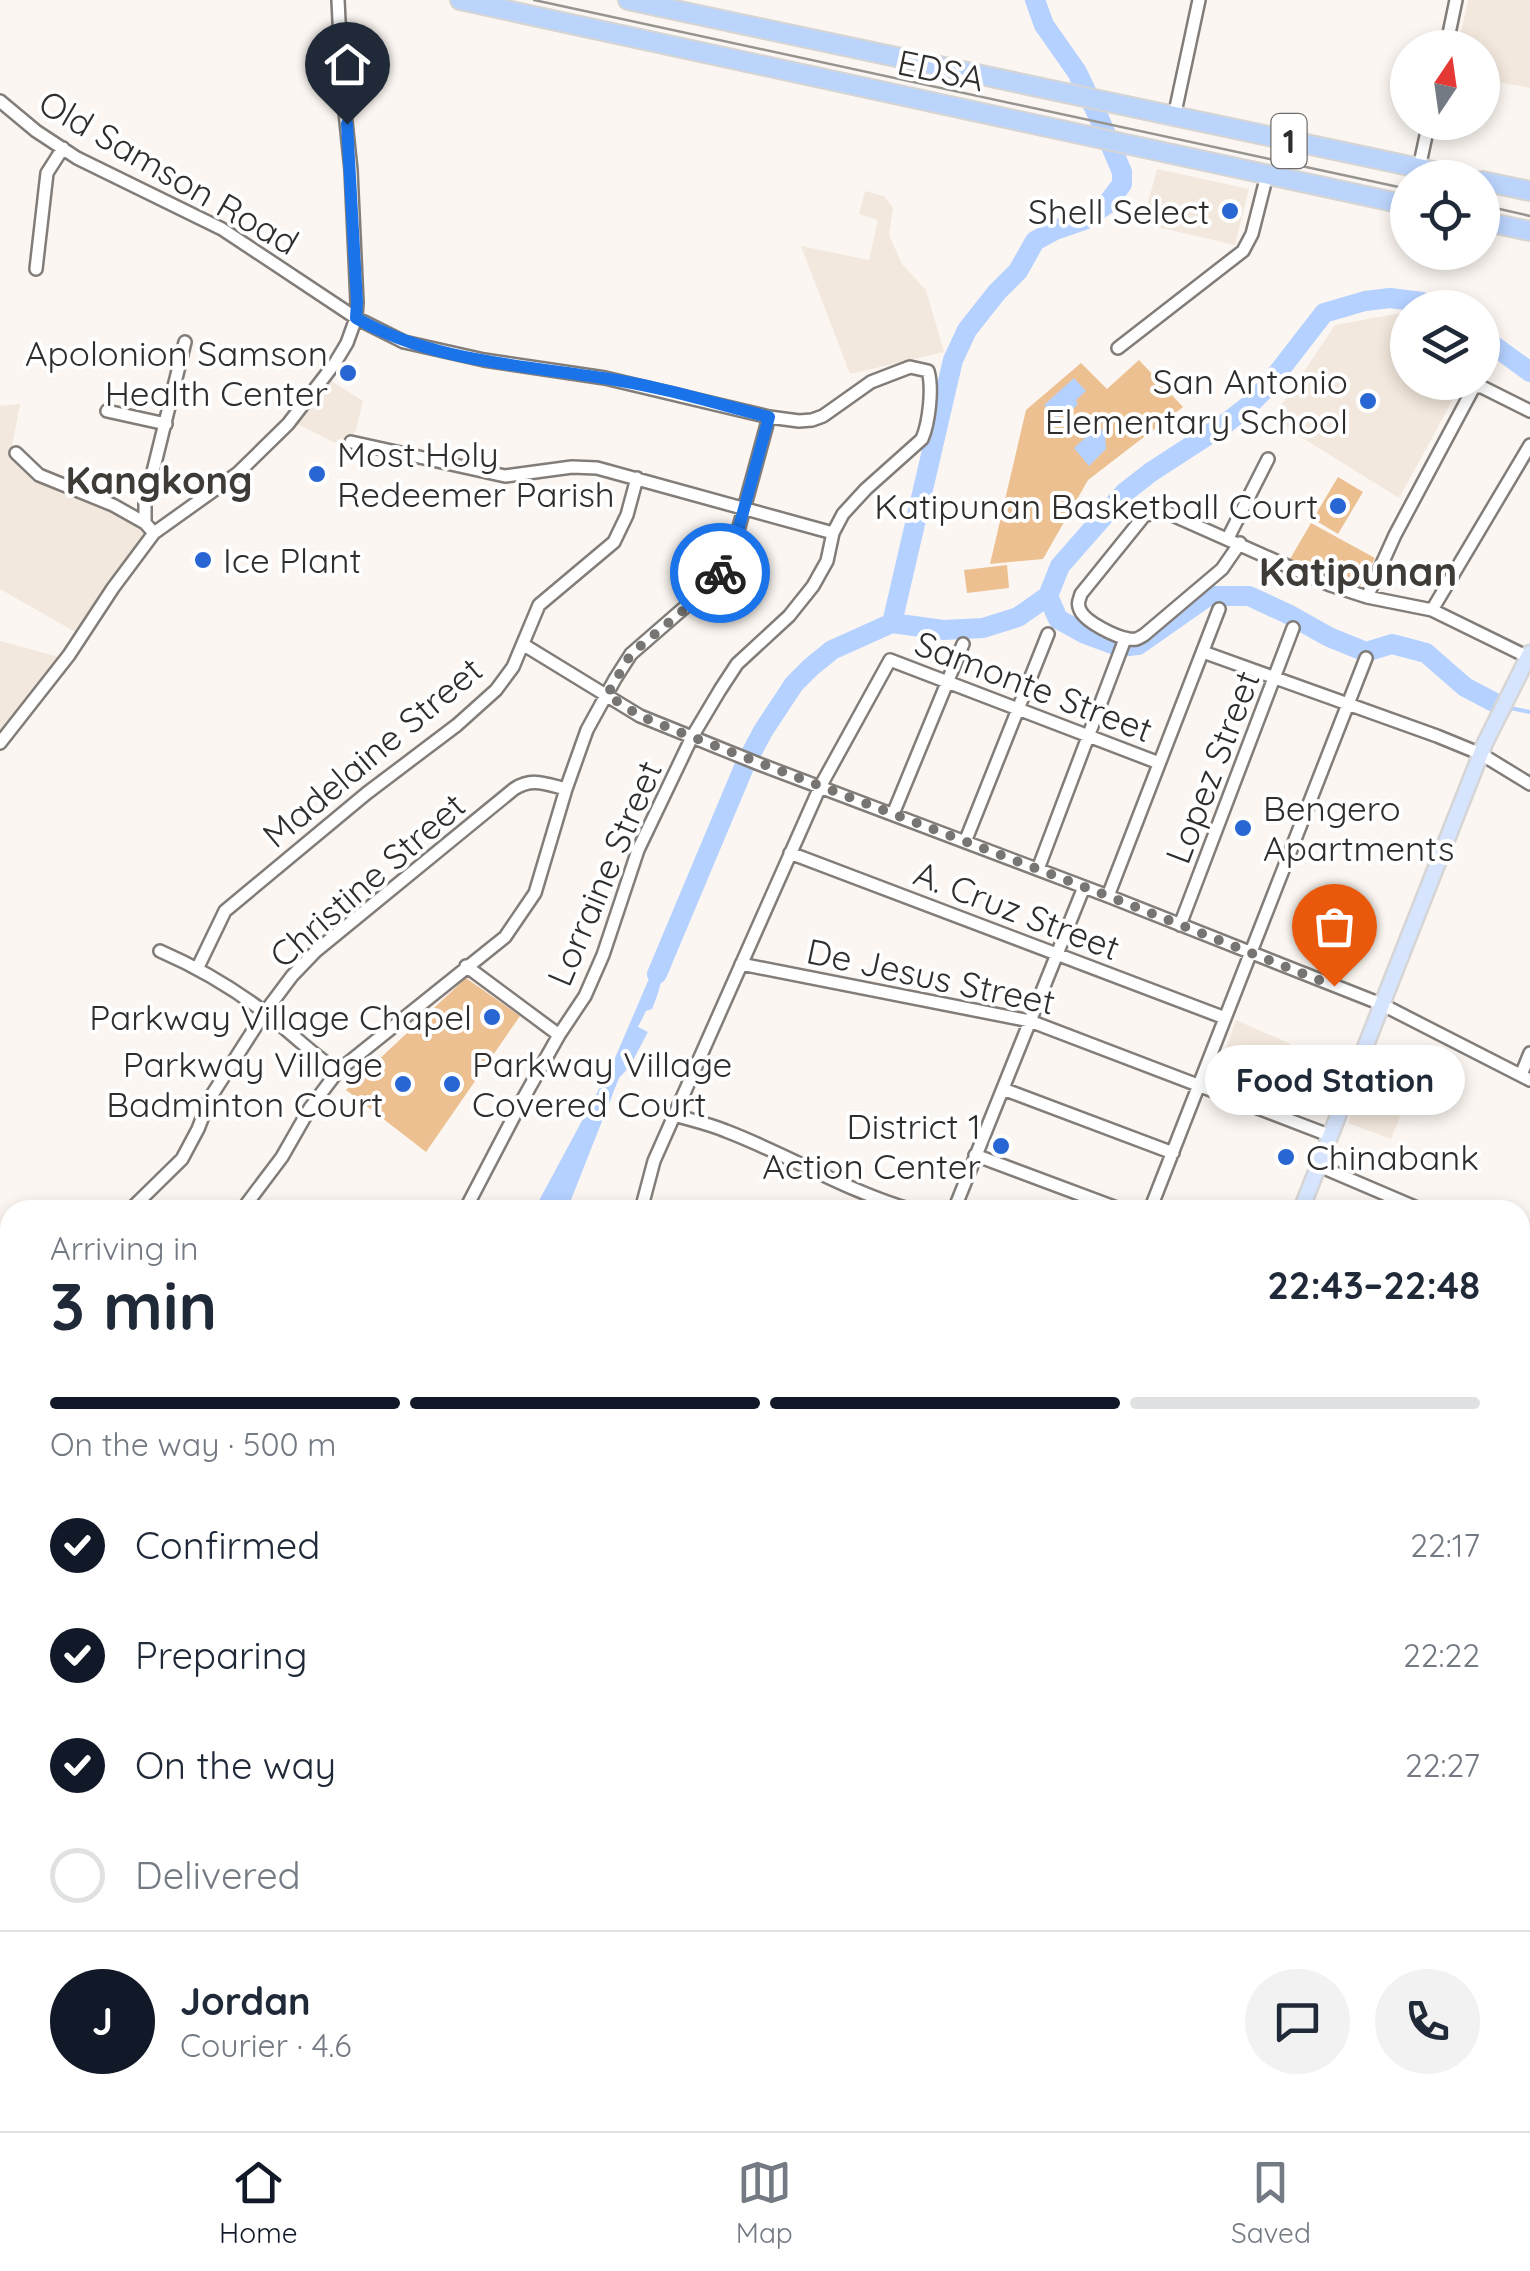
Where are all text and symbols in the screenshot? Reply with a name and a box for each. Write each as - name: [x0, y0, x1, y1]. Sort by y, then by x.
- pin: [305, 22, 390, 125]
- north arrow: [1390, 30, 1500, 140]
- map controls: [1390, 30, 1500, 400]
- icon: home: [320, 37, 375, 92]
- street label: EDSA: [894, 39, 988, 101]
- street label: Old Samson Road: [31, 80, 307, 264]
- road number: 1: [1272, 114, 1306, 168]
- button: locate: [1390, 160, 1500, 270]
- place label: Shell Select: [1028, 189, 1210, 233]
- marker: Shell Select: [1219, 200, 1241, 222]
- button: layers: [1390, 290, 1500, 400]
- place label: Apolonion Samson Health Center: [25, 331, 328, 415]
- place label: San Antonio Elementary School: [1045, 359, 1348, 443]
- marker: Apolonion Samson Health Center: [337, 362, 359, 384]
- marker: San Antonio Elementary School: [1357, 390, 1379, 412]
- place label: Most Holy Redeemer Parish: [337, 432, 615, 516]
- district label: Kangkong: [65, 456, 253, 504]
- marker: Most Holy Redeemer Parish: [306, 463, 328, 485]
- place label: Katipunan Basketball Court: [874, 484, 1318, 528]
- marker: Katipunan Basketball Court: [1327, 495, 1349, 517]
- courier: [670, 523, 770, 623]
- place label: Ice Plant: [223, 538, 361, 582]
- icon: bike: [693, 546, 748, 601]
- district label: Katipunan: [1259, 546, 1457, 596]
- marker: Ice Plant: [192, 549, 214, 571]
- street label: Samonte Street: [909, 621, 1159, 751]
- street label: Madelaine Street: [253, 647, 491, 857]
- street label: Lopez Street: [1155, 664, 1269, 870]
- street label: Lorraine Street: [537, 754, 671, 992]
- street label: Christine Street: [260, 783, 474, 977]
- place label: Bengero Apartments: [1263, 786, 1454, 870]
- marker: Bengero Apartments: [1232, 817, 1254, 839]
- street label: A. Cruz Street: [908, 851, 1126, 969]
- pin: [1292, 884, 1377, 987]
- icon: bag: [1307, 899, 1362, 954]
- street label: De Jesus Street: [803, 928, 1059, 1024]
- place label: Parkway Village Chapel: [89, 995, 472, 1039]
- marker: Parkway Village Chapel: [481, 1006, 503, 1028]
- place label: Parkway Village Badminton Court: [106, 1042, 383, 1126]
- place label: Parkway Village Covered Court: [472, 1042, 732, 1126]
- callout: Food Station: [1204, 1046, 1464, 1116]
- text: Food Station: [1236, 1060, 1434, 1100]
- marker: Parkway Village Badminton Court: [392, 1073, 414, 1095]
- marker: Parkway Village Covered Court: [441, 1073, 463, 1095]
- place label: District 1 Action Center: [762, 1104, 981, 1188]
- marker: District 1 Action Center: [990, 1135, 1012, 1157]
- place label: Chinabank: [1306, 1135, 1479, 1179]
- marker: Chinabank: [1275, 1146, 1297, 1168]
- text: Arriving in: [50, 1228, 199, 1268]
- text: 22:43–22:48: [1267, 1261, 1480, 1309]
- text: 3 min: [50, 1265, 217, 1346]
- text: On the way · 500 m: [50, 1424, 337, 1464]
- icon: check: [50, 1518, 105, 1573]
- text: Confirmed: [135, 1521, 320, 1569]
- text: 22:17: [1410, 1525, 1480, 1565]
- icon: check: [50, 1628, 105, 1683]
- text: Preparing: [135, 1631, 307, 1679]
- text: 22:22: [1403, 1635, 1480, 1675]
- icon: check: [50, 1738, 105, 1793]
- text: On the way: [135, 1741, 336, 1789]
- text: 22:27: [1405, 1745, 1480, 1785]
- text: Delivered: [135, 1851, 301, 1899]
- button: chat: [1245, 1969, 1350, 2074]
- button: phone: [1375, 1969, 1480, 2074]
- text: Jordan: [180, 1977, 311, 2025]
- text: J: [92, 1997, 113, 2045]
- text: Courier · 4.6: [180, 2025, 352, 2065]
- tab: Home: [219, 2155, 298, 2250]
- tab: Map: [736, 2155, 793, 2250]
- tab: Saved: [1231, 2155, 1311, 2250]

